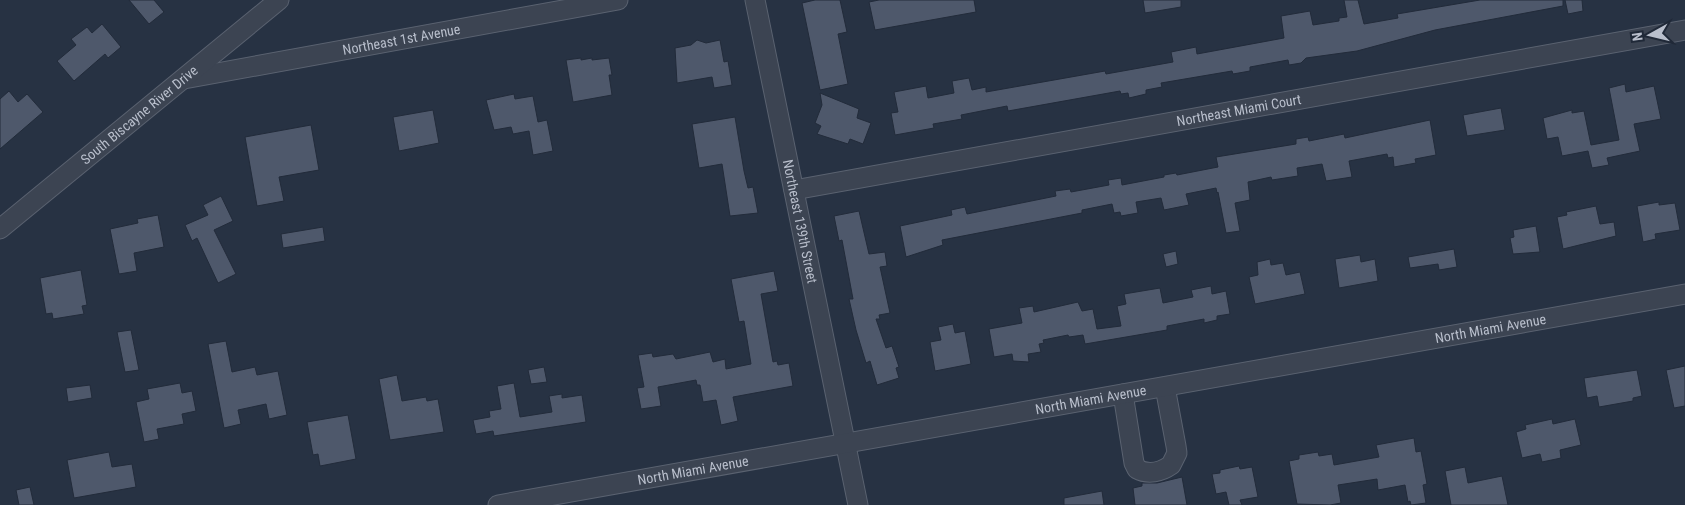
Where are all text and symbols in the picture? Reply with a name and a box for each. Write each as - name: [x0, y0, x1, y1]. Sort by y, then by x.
- north arrow: [1625, 10, 1675, 60]
- street label: Northeast 1st Avenue: [341, 21, 462, 58]
- text: N: [1629, 31, 1646, 42]
- street label: South Biscayne River Drive: [77, 62, 201, 167]
- street label: Northeast Miami Court: [1175, 91, 1302, 129]
- street label: Northeast 139th Street: [780, 158, 821, 285]
- street label: North Miami Avenue: [1434, 311, 1548, 346]
- street label: North Miami Avenue: [1034, 382, 1148, 417]
- street label: North Miami Avenue: [636, 453, 750, 488]

